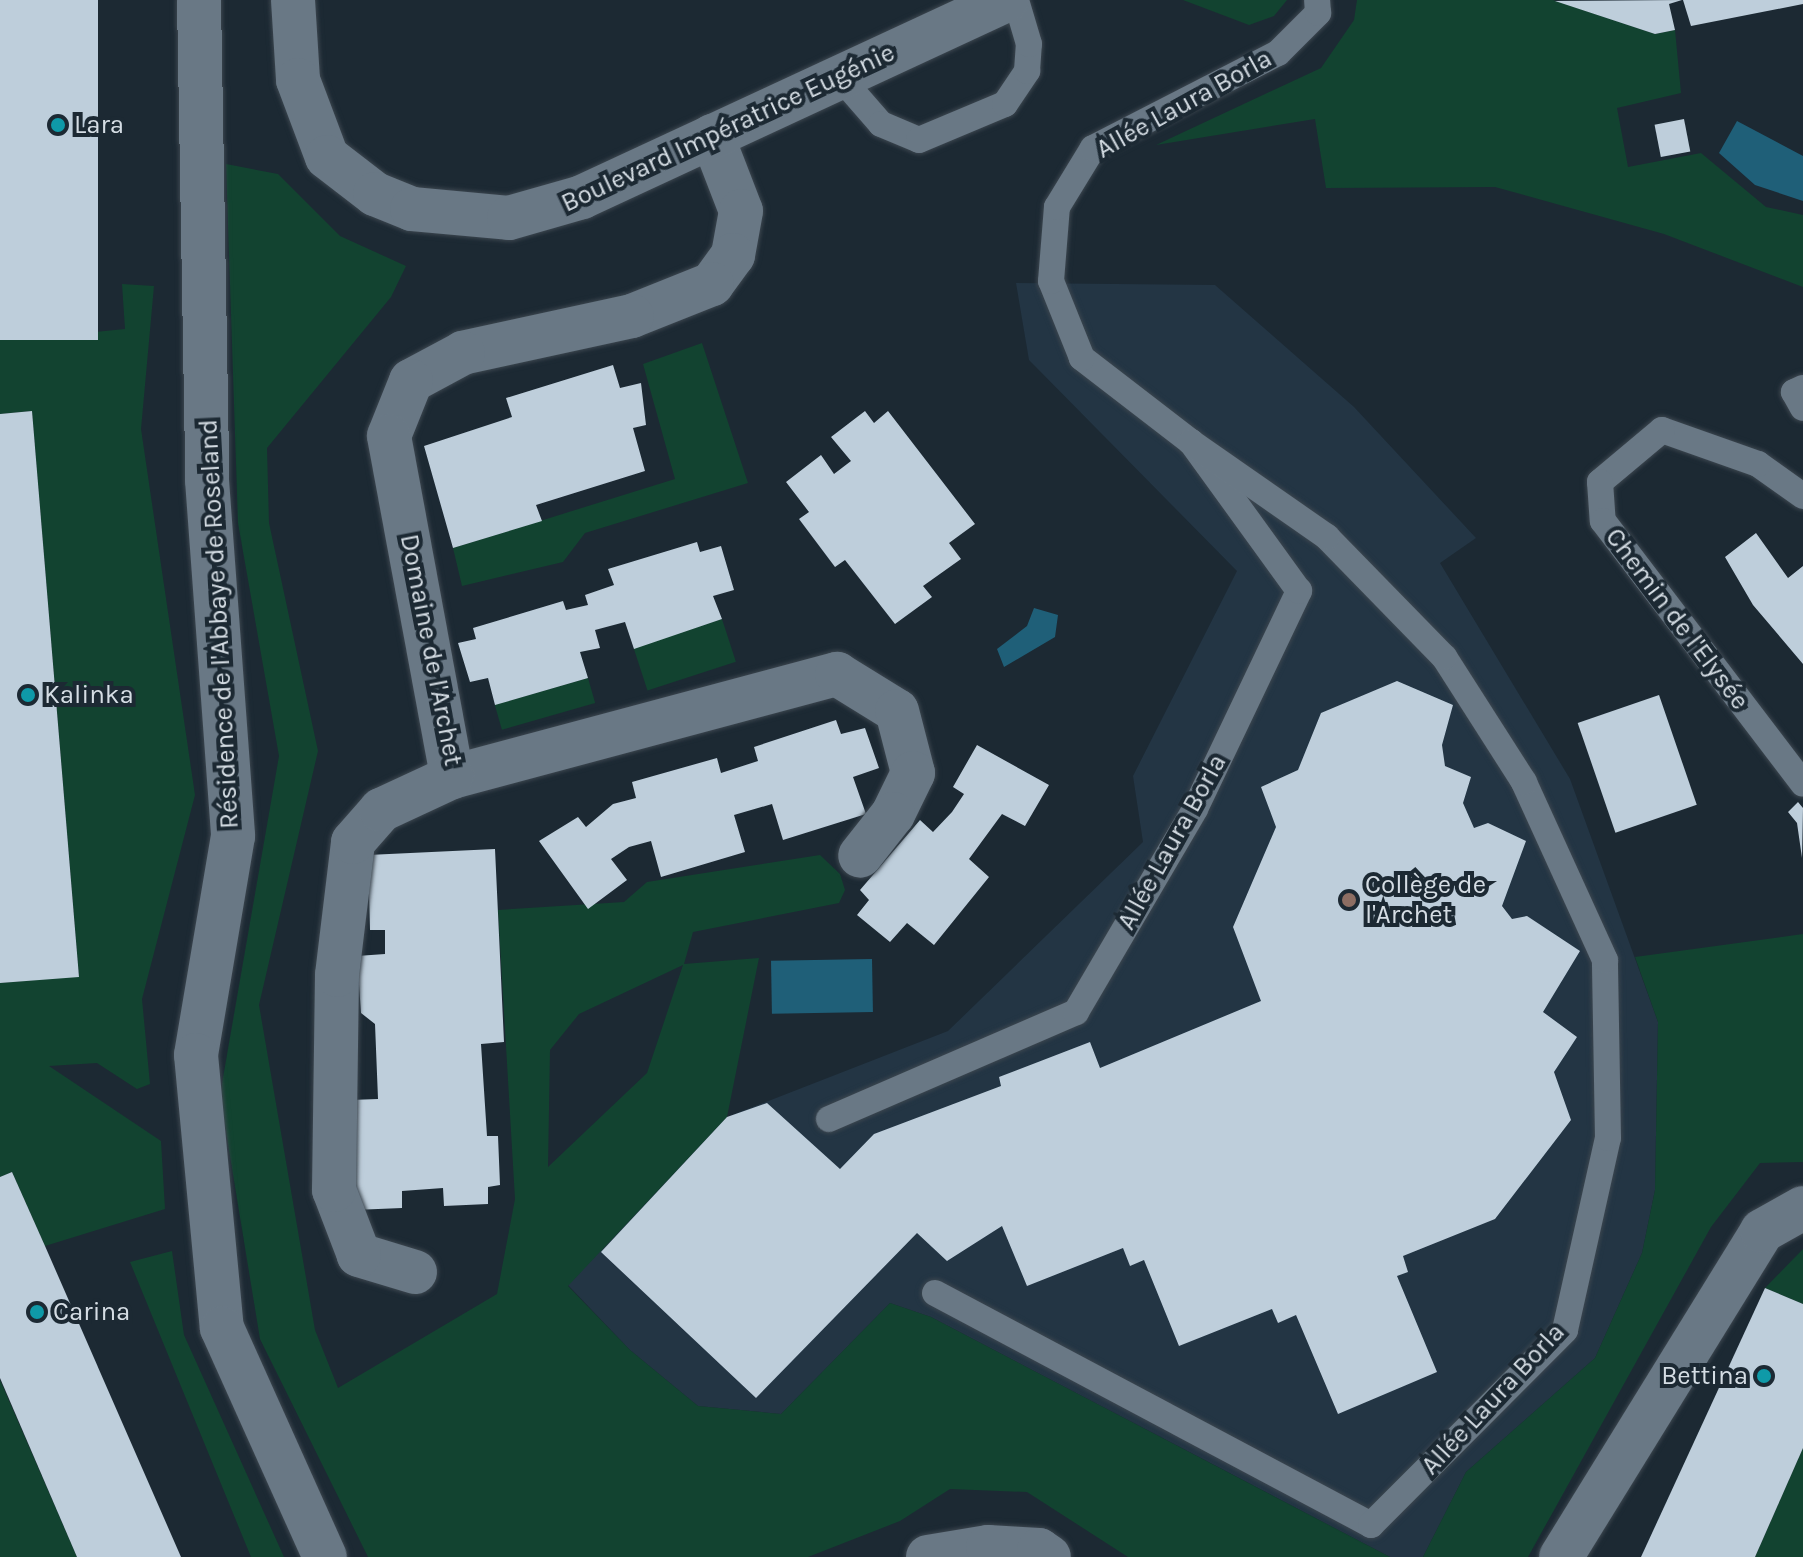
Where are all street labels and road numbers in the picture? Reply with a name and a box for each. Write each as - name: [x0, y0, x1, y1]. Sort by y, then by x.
- street label: Boulevard Impératrice Eugénie: [556, 37, 900, 219]
- street label: Allée Laura Borla: [1091, 43, 1277, 165]
- street label: Résidence de l'Abbaye de Roseland: [193, 418, 245, 830]
- street label: Chemin de l'Elysée: [1599, 522, 1755, 716]
- street label: Domaine de l'Archet: [393, 532, 469, 768]
- street label: Allée Laura Borla: [1111, 749, 1233, 935]
- street label: Allée Laura Borla: [1415, 1317, 1571, 1481]

